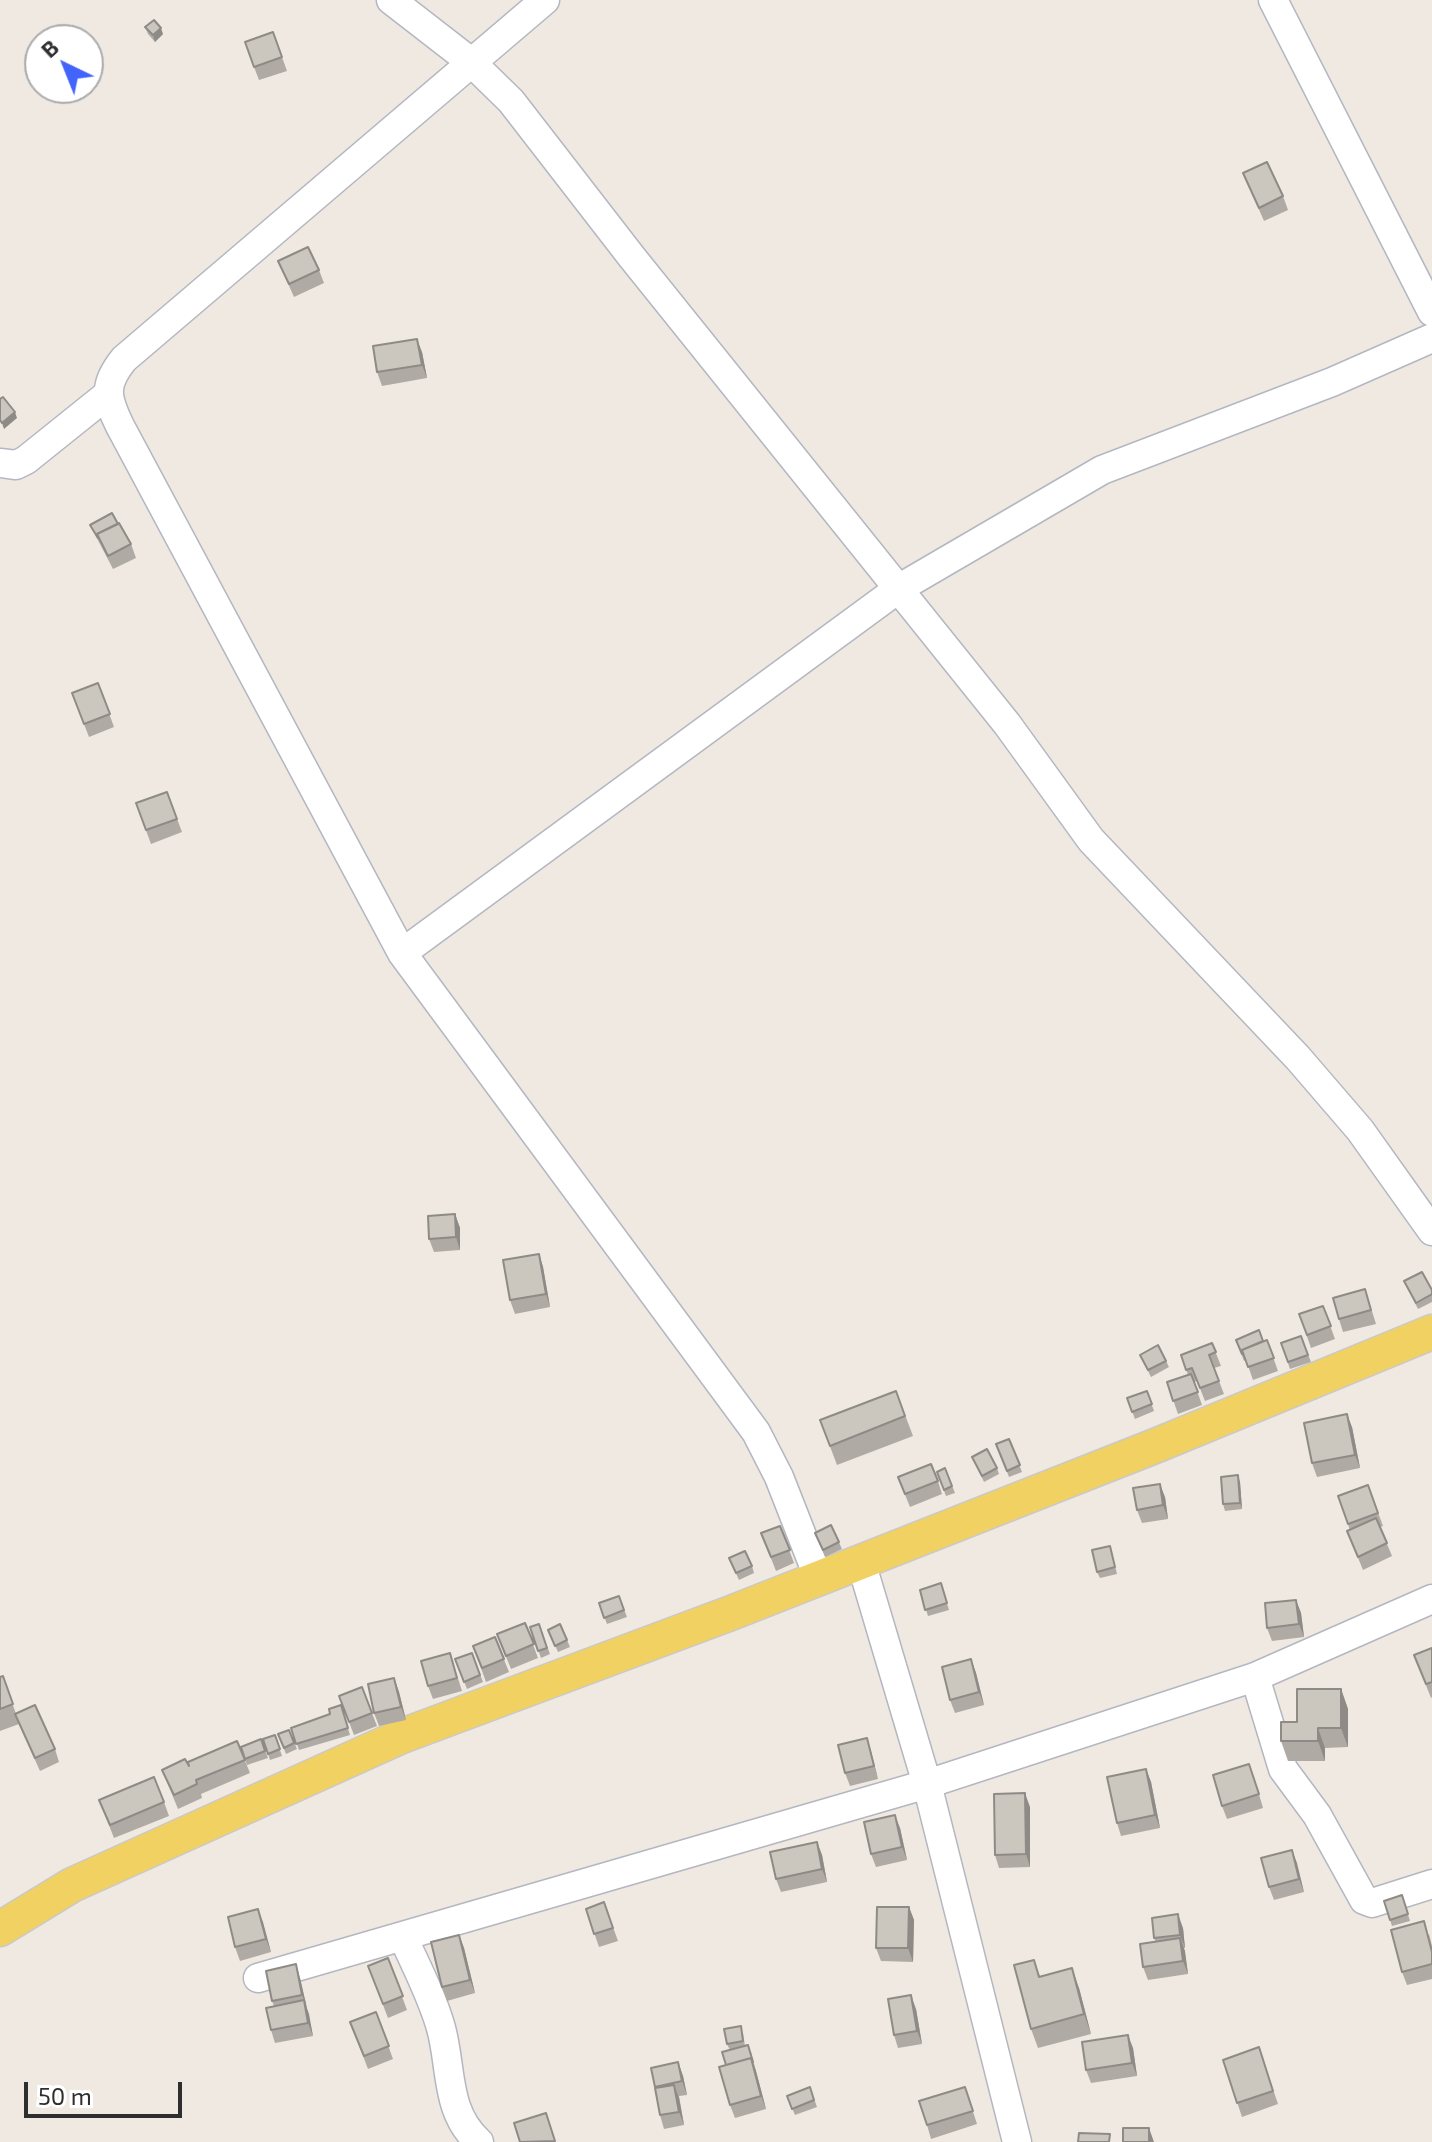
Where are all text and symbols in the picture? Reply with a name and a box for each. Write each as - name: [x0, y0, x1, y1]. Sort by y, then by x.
- north arrow: [24, 24, 104, 104]
- text: B: [35, 34, 63, 62]
- scale bar: [28, 2066, 186, 2116]
- text: 50 m: [38, 2081, 92, 2110]

